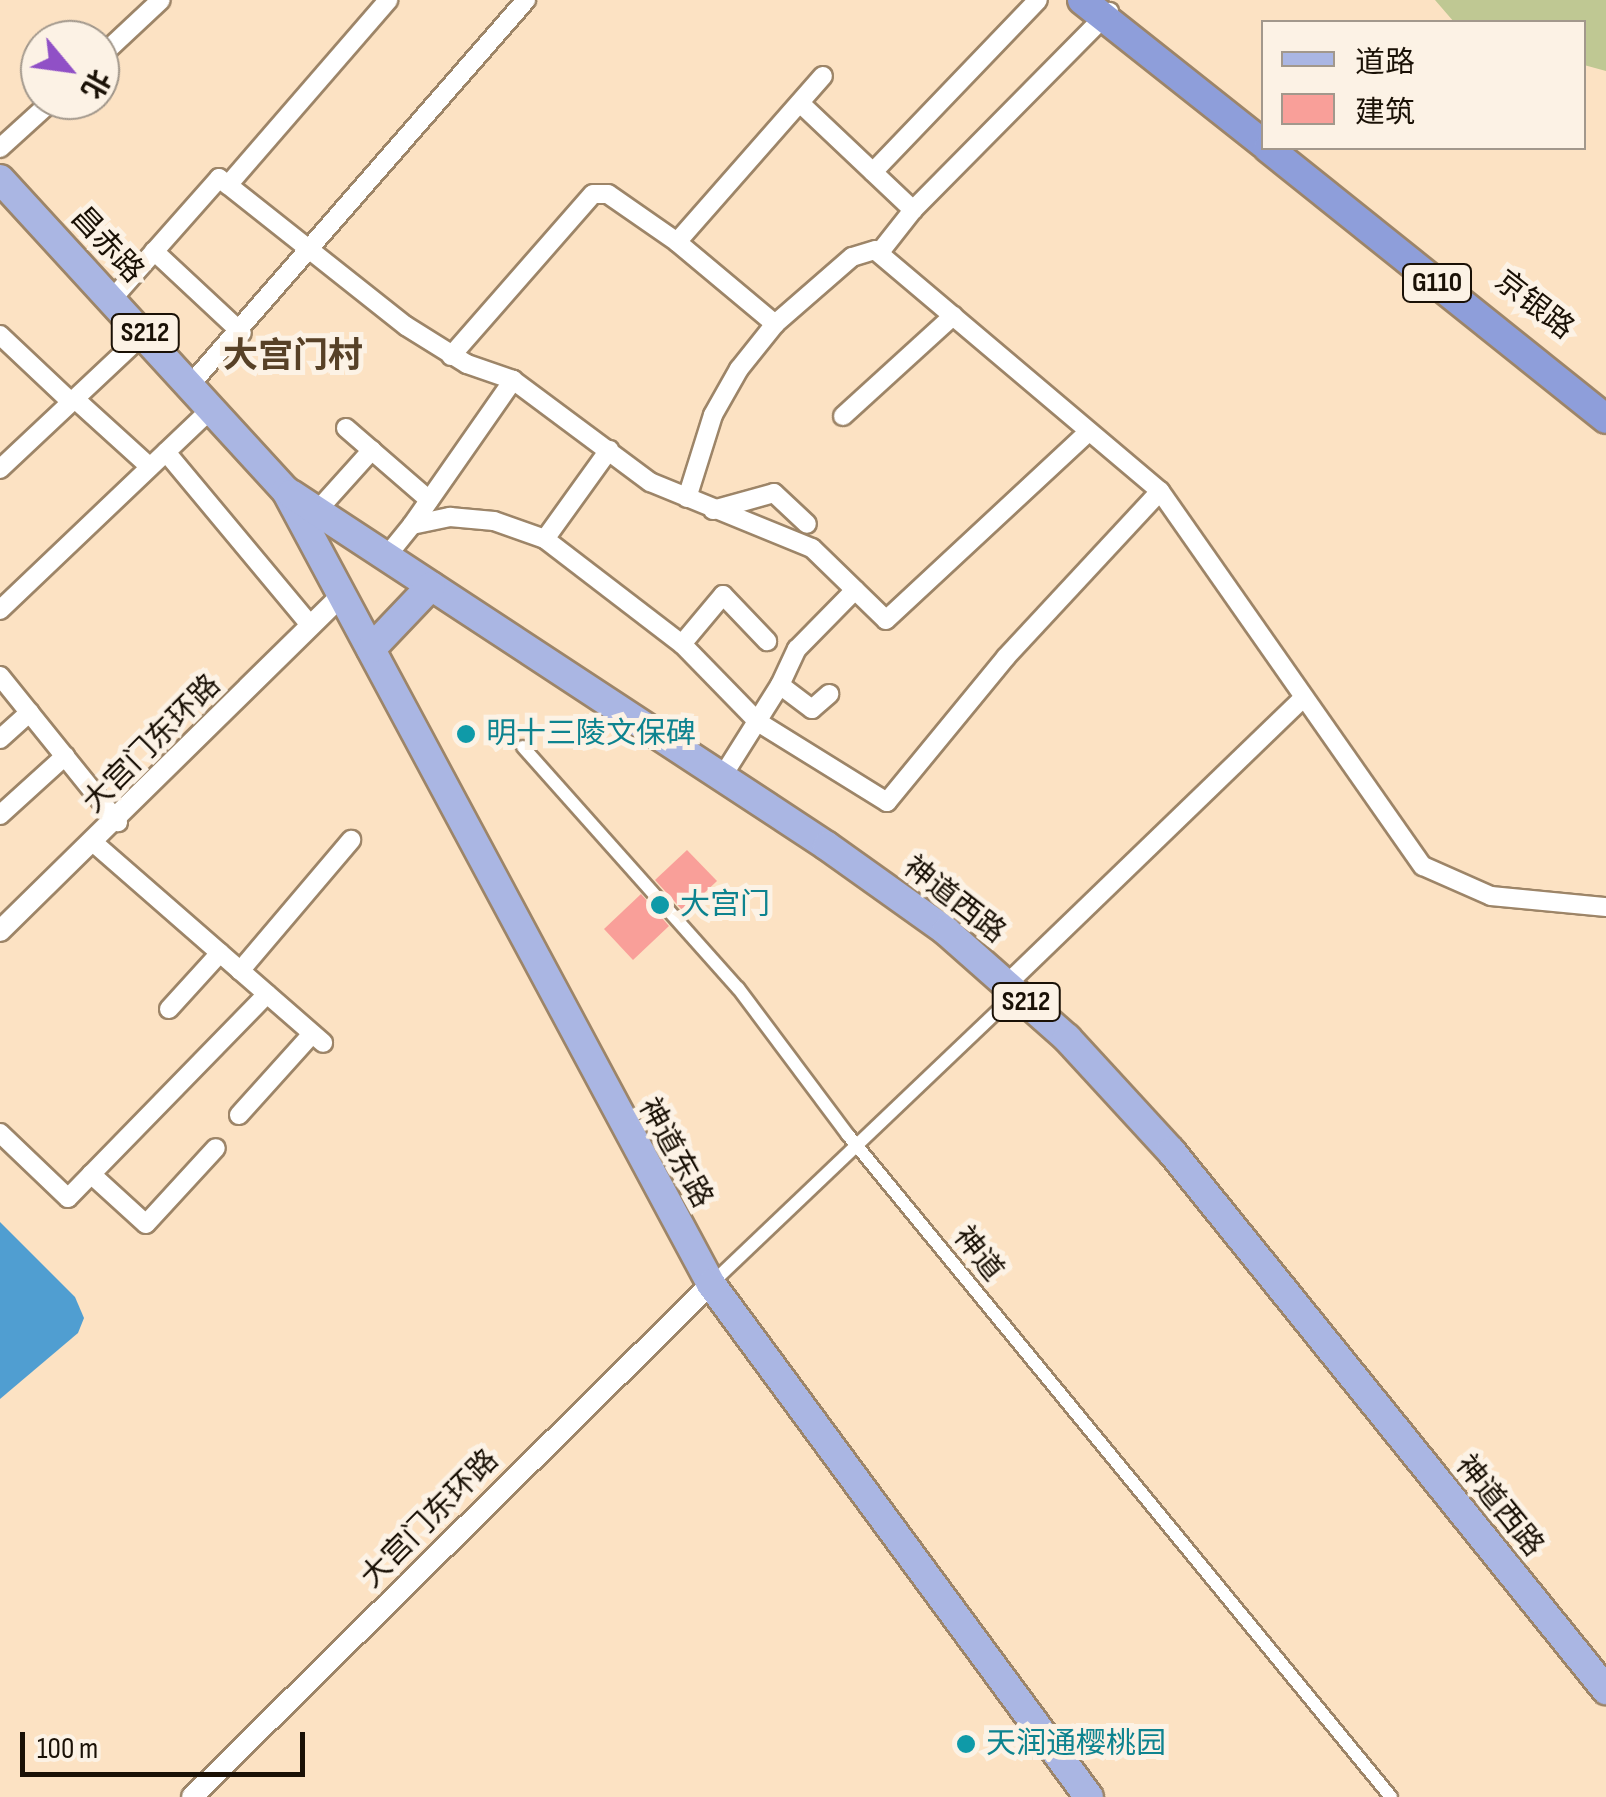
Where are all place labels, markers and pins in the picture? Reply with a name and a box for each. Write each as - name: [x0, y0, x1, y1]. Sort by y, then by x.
- place label: 明十三陵文保碑: [486, 716, 696, 752]
- marker: 明十三陵文保碑: [455, 723, 477, 745]
- place label: 大宫门: [680, 887, 770, 923]
- marker: 大宫门: [649, 894, 671, 916]
- place label: 天润通樱桃园: [986, 1726, 1166, 1762]
- marker: 天润通樱桃园: [955, 1733, 977, 1755]

